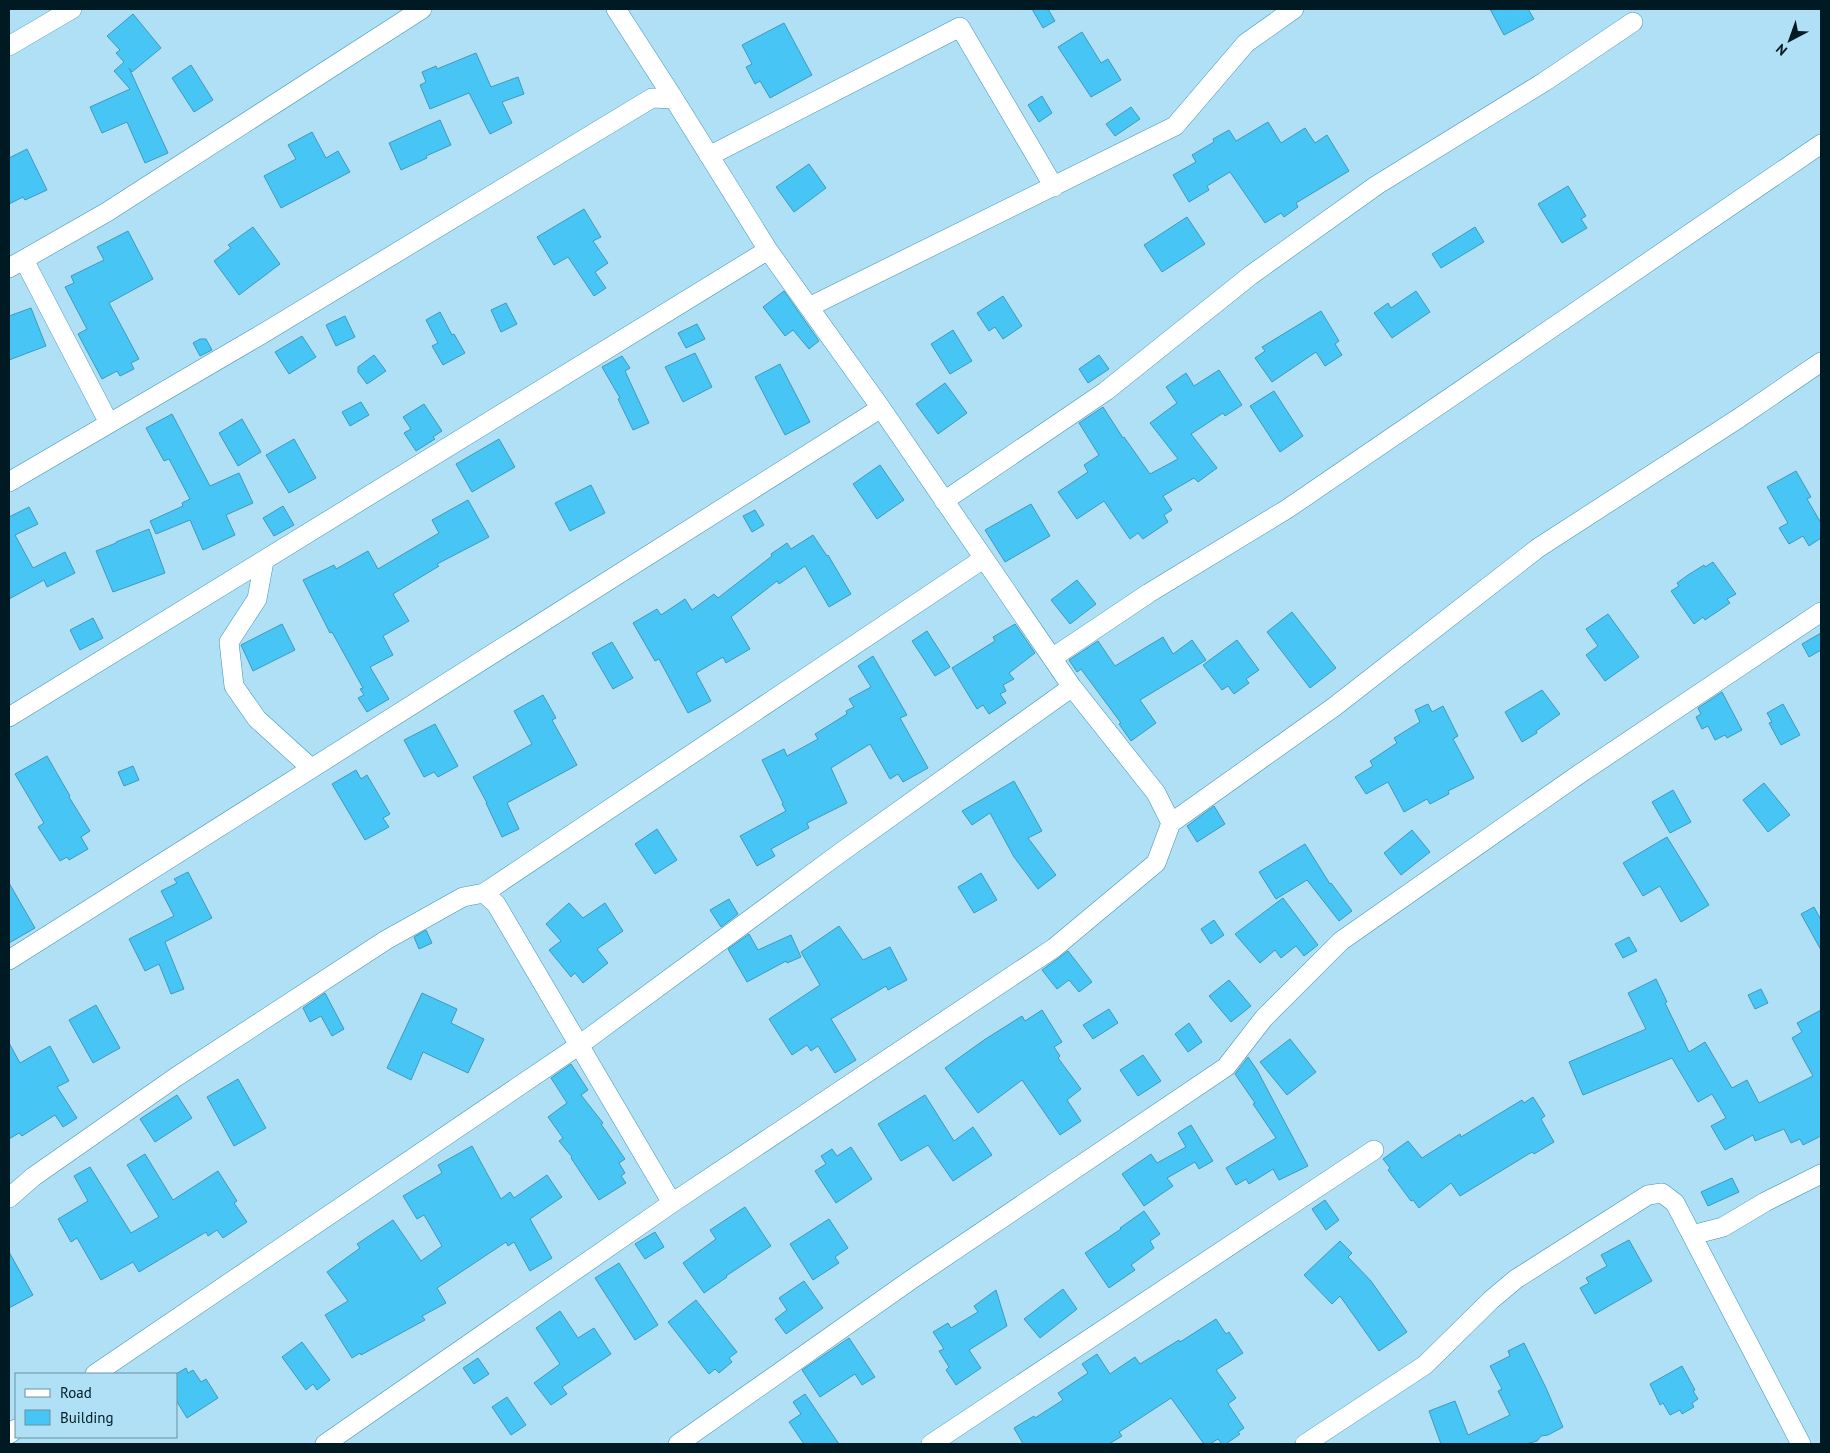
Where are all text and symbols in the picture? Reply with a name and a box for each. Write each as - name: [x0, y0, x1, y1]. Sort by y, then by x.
- north arrow: [1765, 15, 1815, 65]
- text: N: [1772, 40, 1791, 60]
- legend: [15, 1373, 178, 1438]
- text: Road: [60, 1383, 92, 1402]
- text: Building: [60, 1408, 114, 1427]

